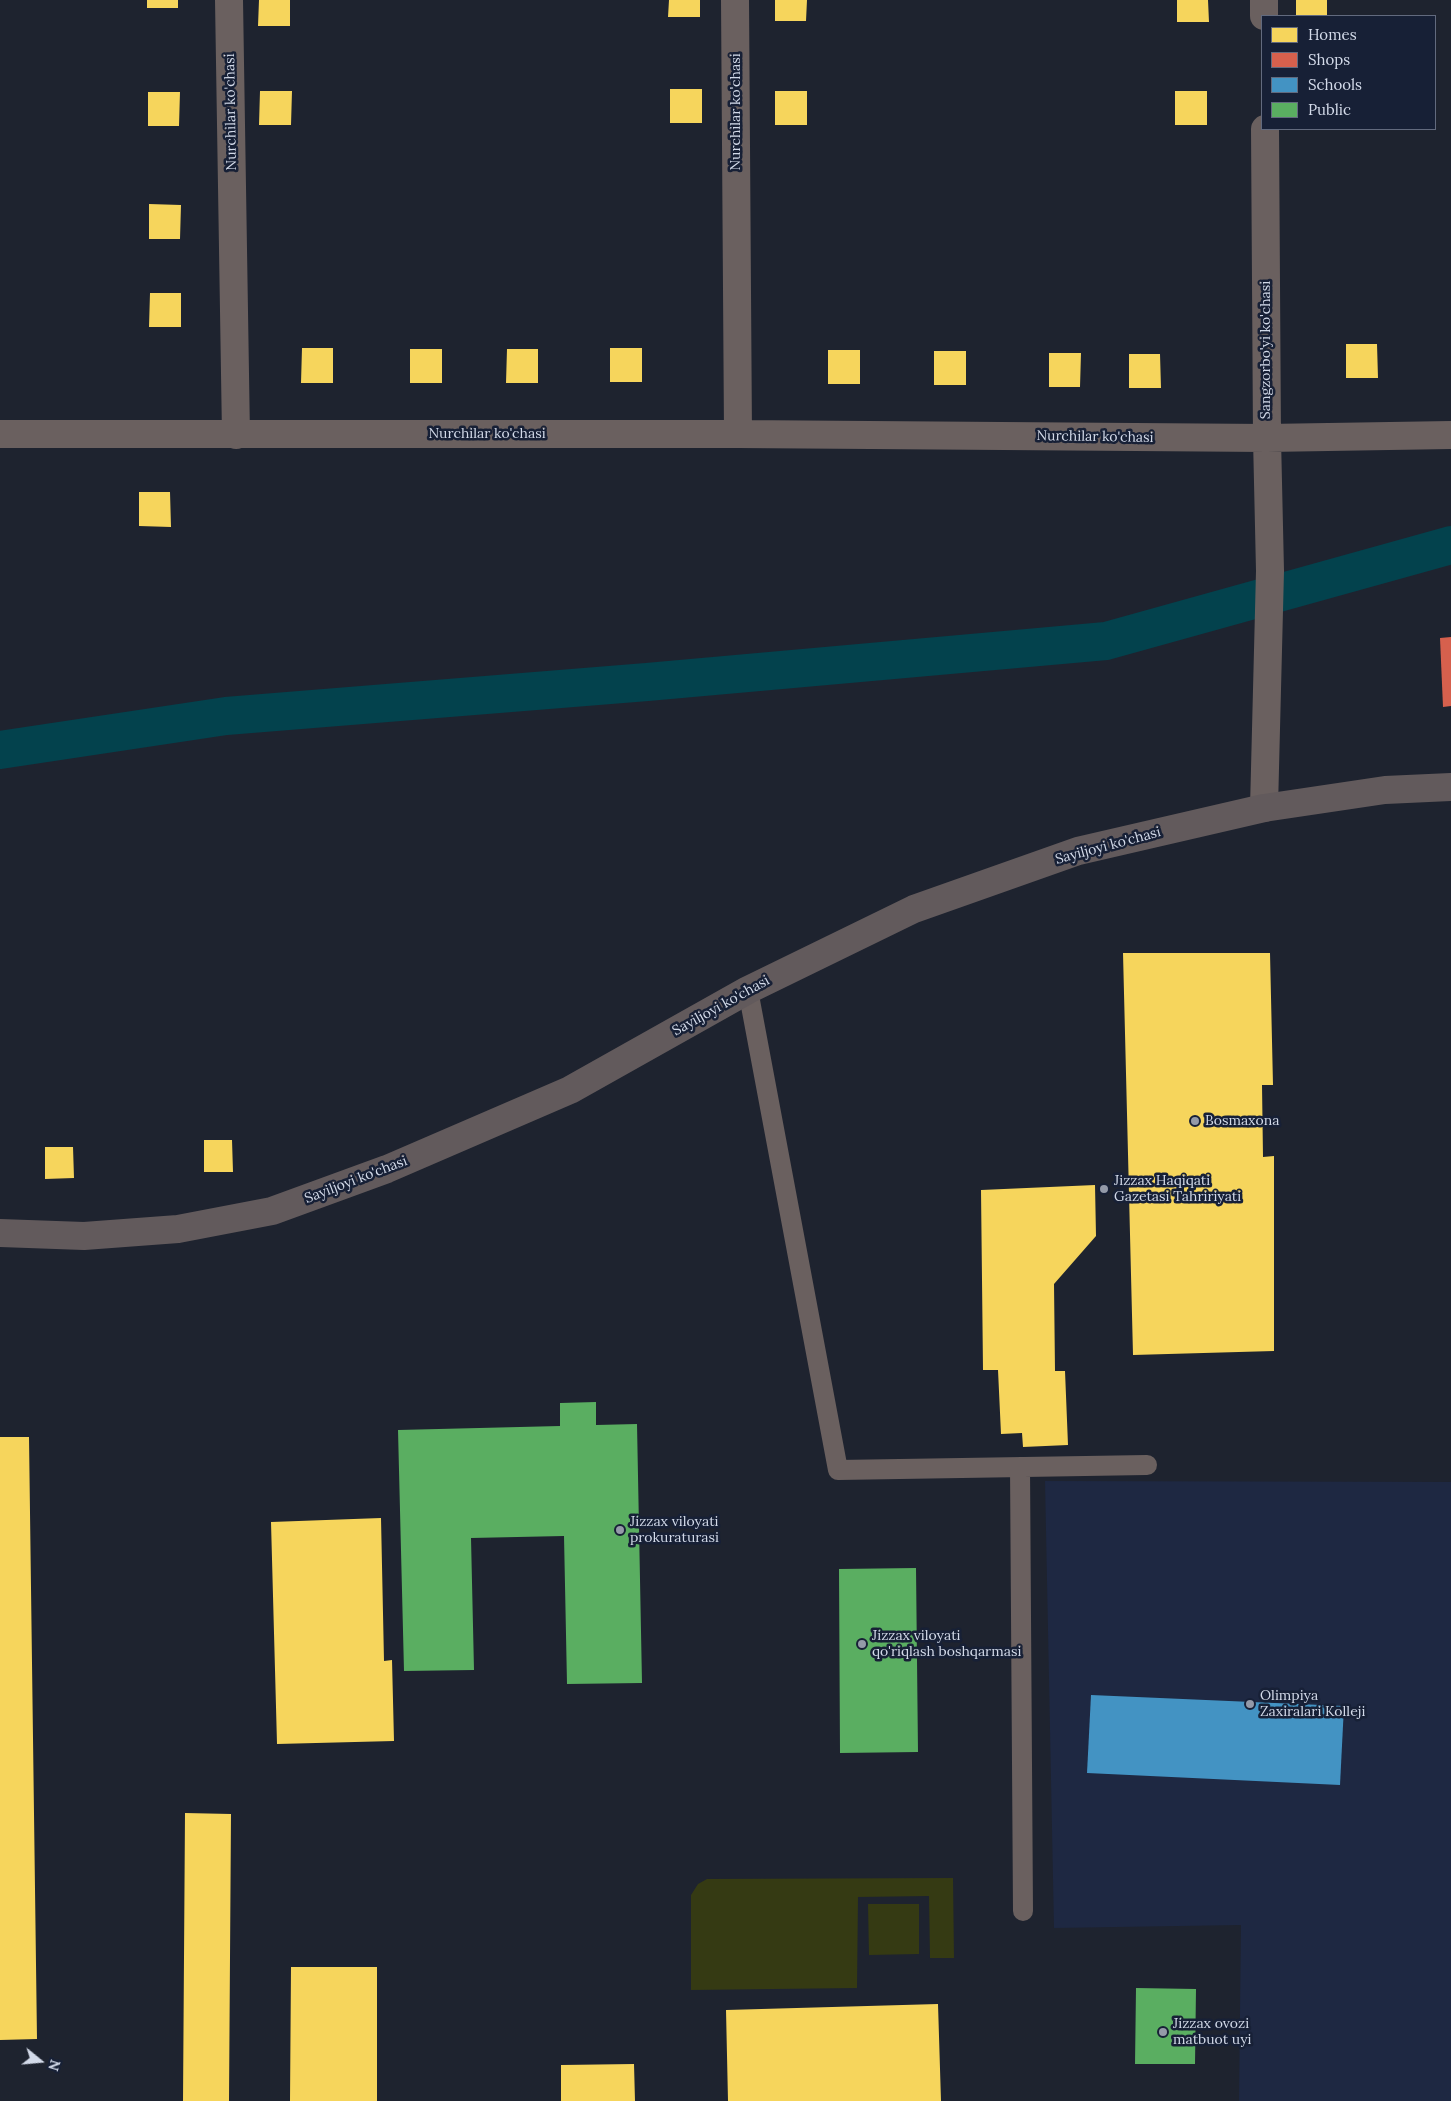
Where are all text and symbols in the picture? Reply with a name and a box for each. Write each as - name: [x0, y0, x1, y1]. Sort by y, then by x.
- legend: [1261, 15, 1436, 130]
- text: Homes: [1308, 25, 1357, 44]
- text: Shops: [1308, 50, 1350, 69]
- street label: Nurchilar ko'chasi: [222, 53, 240, 171]
- street label: Nurchilar ko'chasi: [728, 53, 744, 171]
- text: Schools: [1308, 75, 1362, 94]
- text: Public: [1308, 100, 1351, 119]
- street label: Sangzorbo'yi ko'chasi: [1258, 281, 1274, 419]
- street label: Nurchilar ko'chasi: [428, 426, 546, 442]
- street label: Nurchilar ko'chasi: [1036, 428, 1154, 446]
- street label: Sayiljoyi ko'chasi: [1053, 824, 1163, 868]
- street label: Sayiljoyi ko'chasi: [669, 972, 773, 1040]
- place label: Bosmaxona: [1205, 1113, 1279, 1129]
- marker: Bosmaxona: [1189, 1115, 1201, 1127]
- street label: Sayiljoyi ko'chasi: [302, 1153, 410, 1207]
- place label: Jizzax Haqiqati Gazetasi Tahririyati: [1114, 1173, 1241, 1206]
- marker: Jizzax Haqiqati Gazetasi Tahririyati: [1098, 1183, 1110, 1195]
- place label: Jizzax viloyati prokuraturasi: [630, 1514, 719, 1546]
- marker: Jizzax viloyati prokuraturasi: [614, 1524, 626, 1536]
- place label: Jizzax viloyati qo'riqlash boshqarmasi: [872, 1628, 1021, 1660]
- marker: Jizzax viloyati qo'riqlash boshqarmasi: [856, 1638, 868, 1650]
- place label: Olimpiya Zaxiralari Kolleji: [1260, 1688, 1365, 1720]
- marker: Olimpiya Zaxiralari Kolleji: [1244, 1698, 1256, 1710]
- place label: Jizzax ovozi matbuot uyi: [1173, 2016, 1251, 2048]
- marker: Jizzax ovozi matbuot uyi: [1157, 2026, 1169, 2038]
- north arrow: [15, 2036, 65, 2086]
- text: N: [44, 2058, 65, 2073]

